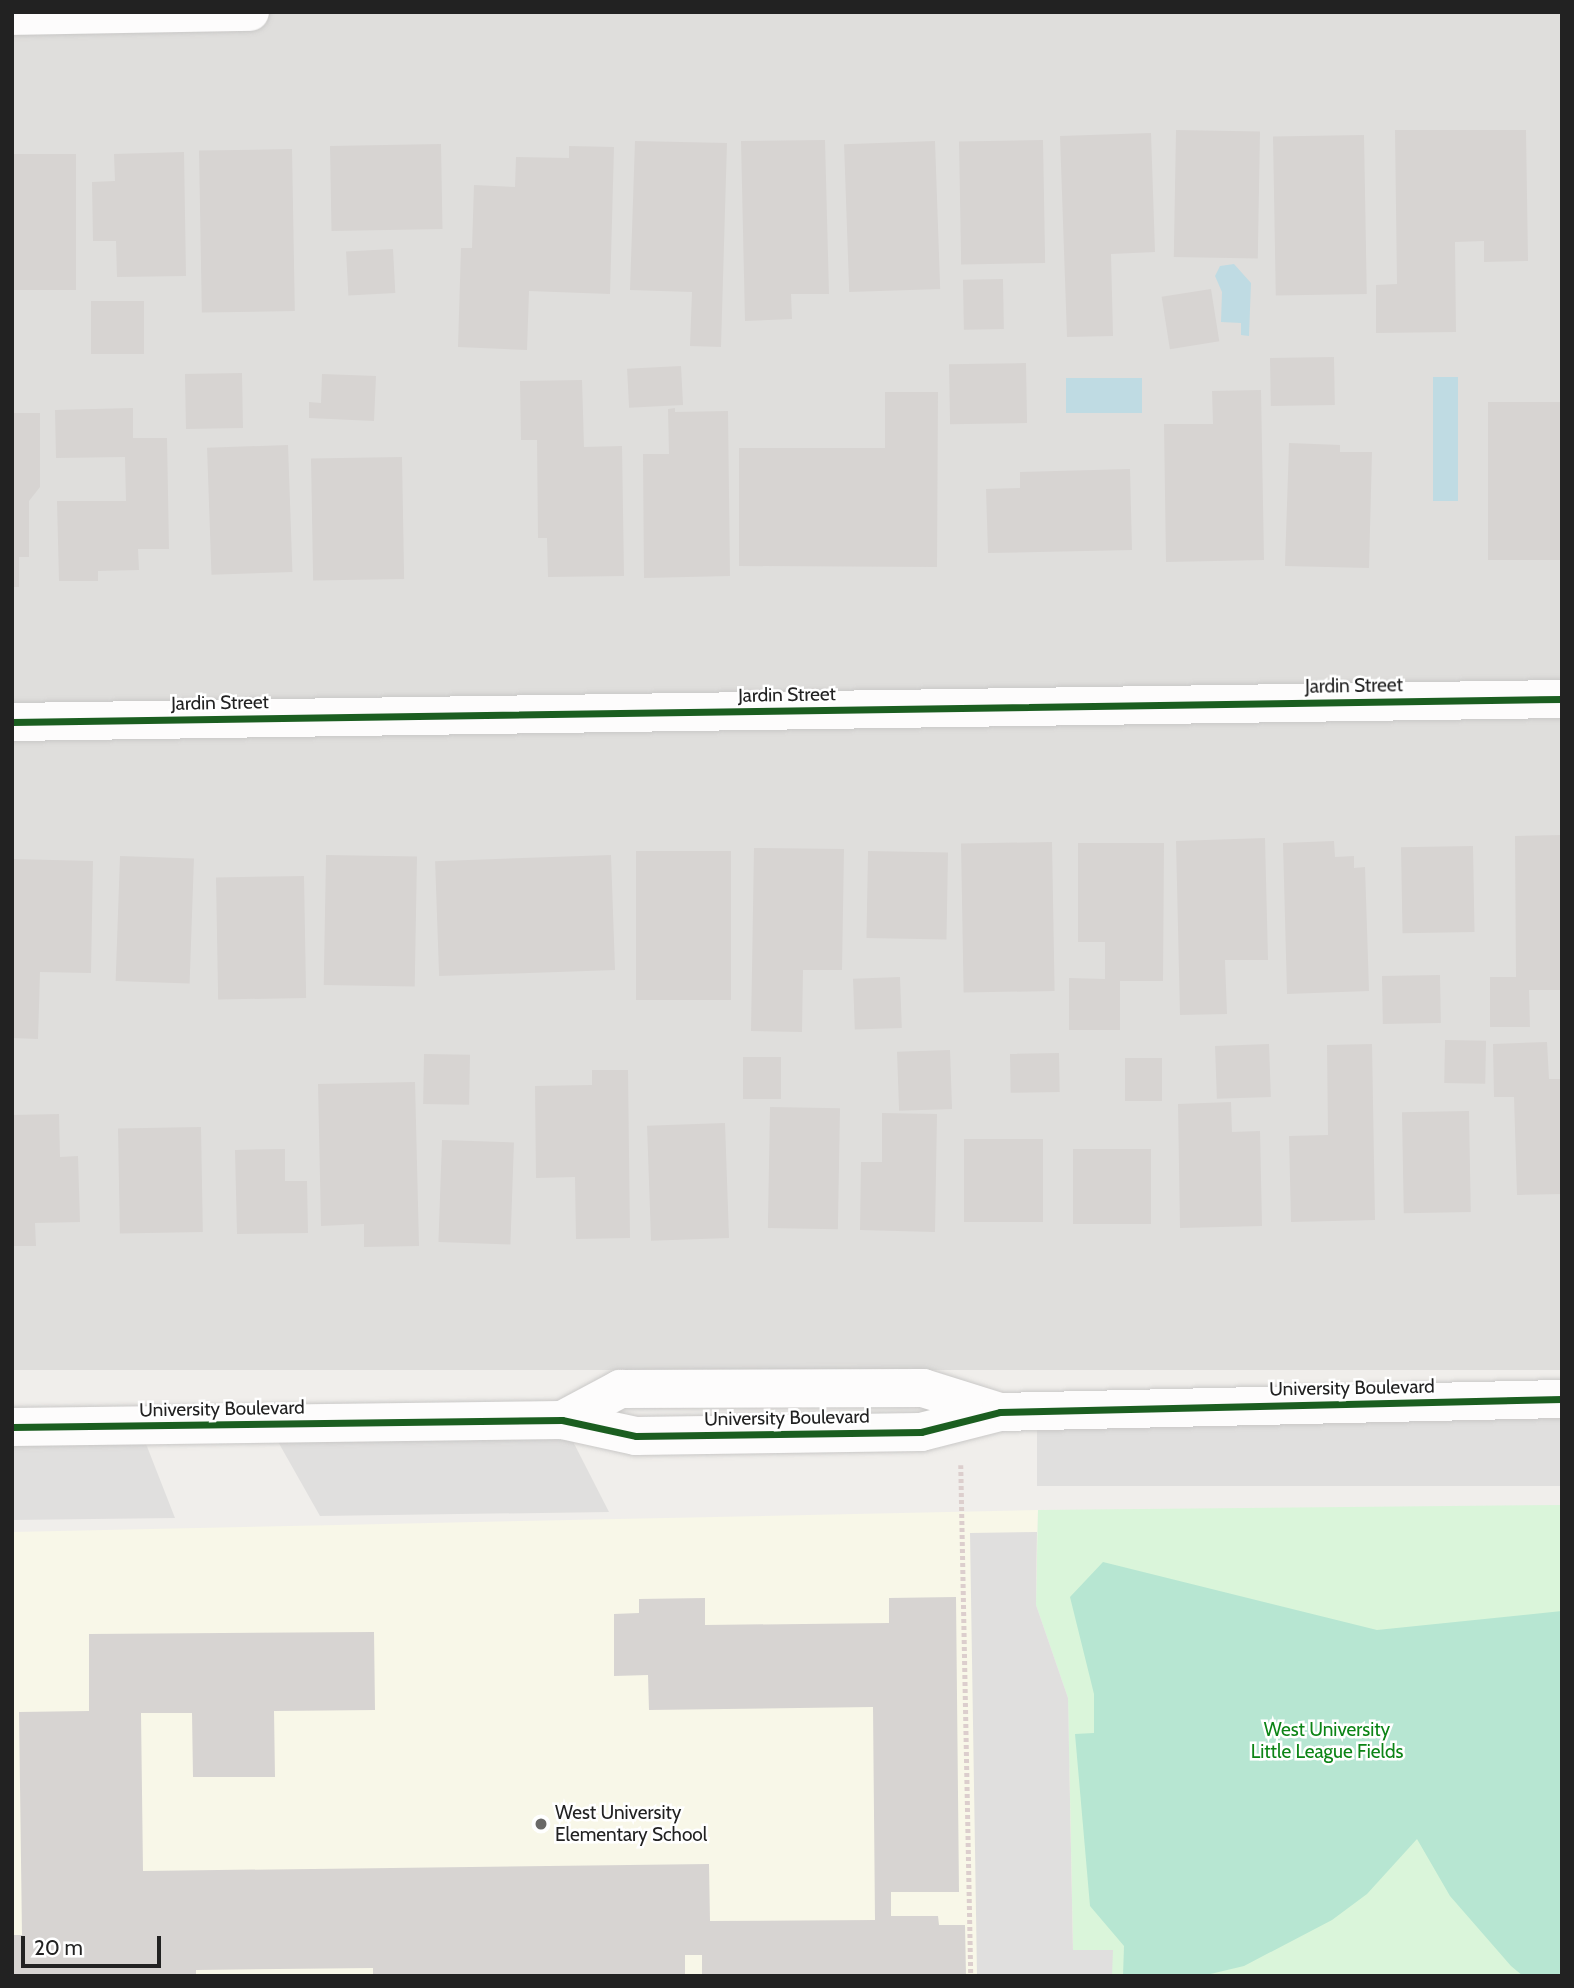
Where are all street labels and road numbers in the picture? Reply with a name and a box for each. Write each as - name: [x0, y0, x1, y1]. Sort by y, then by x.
- street label: Jardin Street: [1305, 674, 1403, 698]
- street label: Jardin Street: [738, 683, 836, 707]
- street label: Jardin Street: [171, 691, 269, 715]
- street label: University Boulevard: [1269, 1375, 1435, 1401]
- street label: University Boulevard: [139, 1396, 305, 1422]
- street label: University Boulevard: [704, 1405, 870, 1431]

